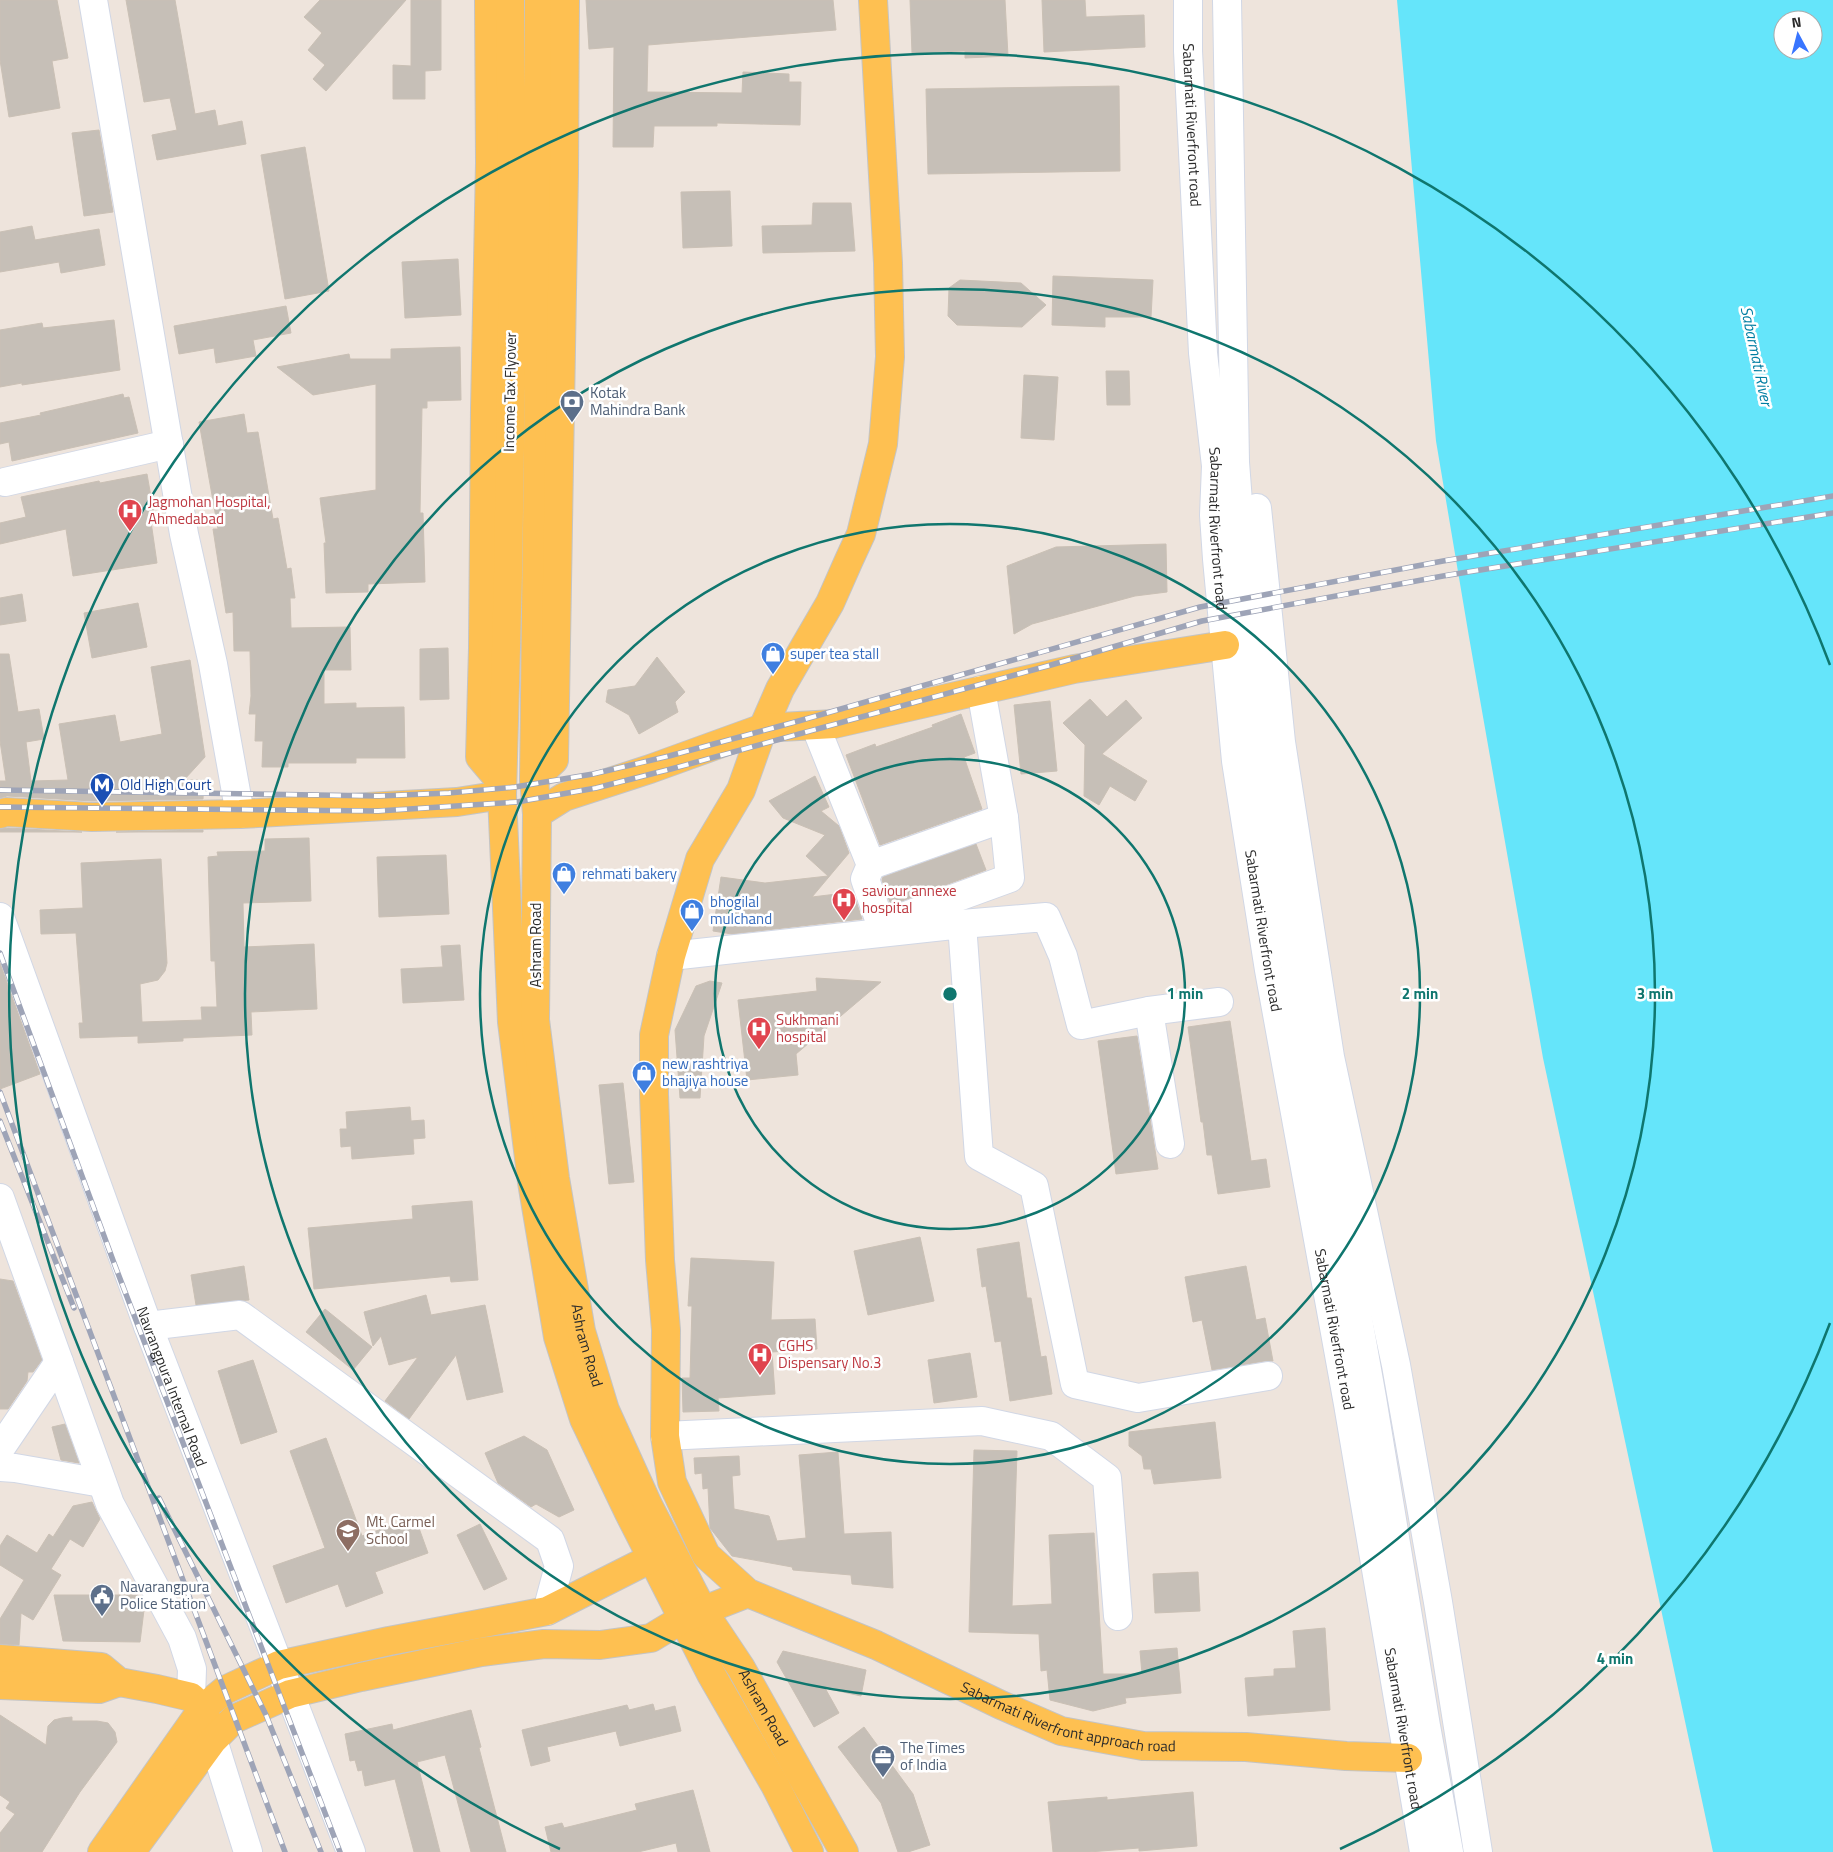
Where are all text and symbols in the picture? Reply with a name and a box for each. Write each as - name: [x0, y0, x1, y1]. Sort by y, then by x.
- north arrow: [1773, 10, 1823, 60]
- text: N: [1790, 11, 1802, 33]
- street label: Sabarmati Riverfront road: [1177, 43, 1208, 207]
- water label: Sabarmati River: [1735, 304, 1780, 410]
- street label: Income Tax Flyover: [497, 332, 522, 452]
- place label: Kotak Mahindra Bank: [590, 381, 685, 421]
- bank icon: Kotak Mahindra Bank: [559, 389, 585, 423]
- street label: Sabarmati Riverfront road: [1203, 446, 1234, 611]
- place label: Jagmohan Hospital, Ahmedabad: [148, 490, 271, 530]
- hospital icon: Jagmohan Hospital, Ahmedabad: [117, 498, 143, 532]
- shop icon: super tea stall: [760, 641, 786, 675]
- place label: super tea stall: [790, 642, 879, 665]
- metro station icon: Old High Court: [89, 772, 115, 806]
- place label: Old High Court: [120, 773, 212, 796]
- street label: Sabarmati Riverfront road: [1239, 848, 1288, 1013]
- shop icon: rehmati bakery: [551, 861, 577, 895]
- place label: rehmati bakery: [582, 862, 677, 885]
- place label: saviour annexe hospital: [862, 879, 957, 919]
- hospital icon: saviour annexe hospital: [831, 887, 857, 921]
- place label: bhogilal mulchand: [710, 890, 772, 930]
- shop icon: bhogilal mulchand: [679, 898, 705, 932]
- street label: Ashram Road: [524, 903, 547, 988]
- text: 1 min: [1167, 982, 1203, 1005]
- text: 2 min: [1402, 982, 1438, 1005]
- text: 3 min: [1637, 982, 1673, 1005]
- centre of rings: [941, 985, 959, 1003]
- place label: Sukhmani hospital: [776, 1008, 839, 1048]
- hospital icon: Sukhmani hospital: [746, 1016, 772, 1050]
- place label: new rashtriya bhajiya house: [662, 1052, 749, 1092]
- shop icon: new rashtriya bhajiya house: [631, 1060, 657, 1094]
- street label: Sabarmati Riverfront road: [1309, 1247, 1361, 1412]
- street label: Ashram Road: [566, 1302, 609, 1390]
- street label: Navrangpura Internal Road: [131, 1303, 213, 1470]
- place label: CGHS Dispensary No.3: [778, 1334, 881, 1374]
- hospital icon: CGHS Dispensary No.3: [747, 1342, 773, 1376]
- place label: Mt. Carmel School: [366, 1510, 435, 1550]
- school or university icon: Mt. Carmel School: [335, 1518, 361, 1552]
- place label: Navarangpura Police Station: [120, 1575, 210, 1615]
- public building icon: Navarangpura Police Station: [89, 1583, 115, 1617]
- street label: Sabarmati Riverfront road: [1379, 1646, 1429, 1811]
- text: 4 min: [1597, 1647, 1633, 1670]
- street label: Ashram Road: [733, 1665, 795, 1750]
- street label: Sabarmati Riverfront approach road: [957, 1675, 1176, 1757]
- place label: The Times of India: [900, 1736, 965, 1776]
- office icon: The Times of India: [870, 1744, 896, 1778]

